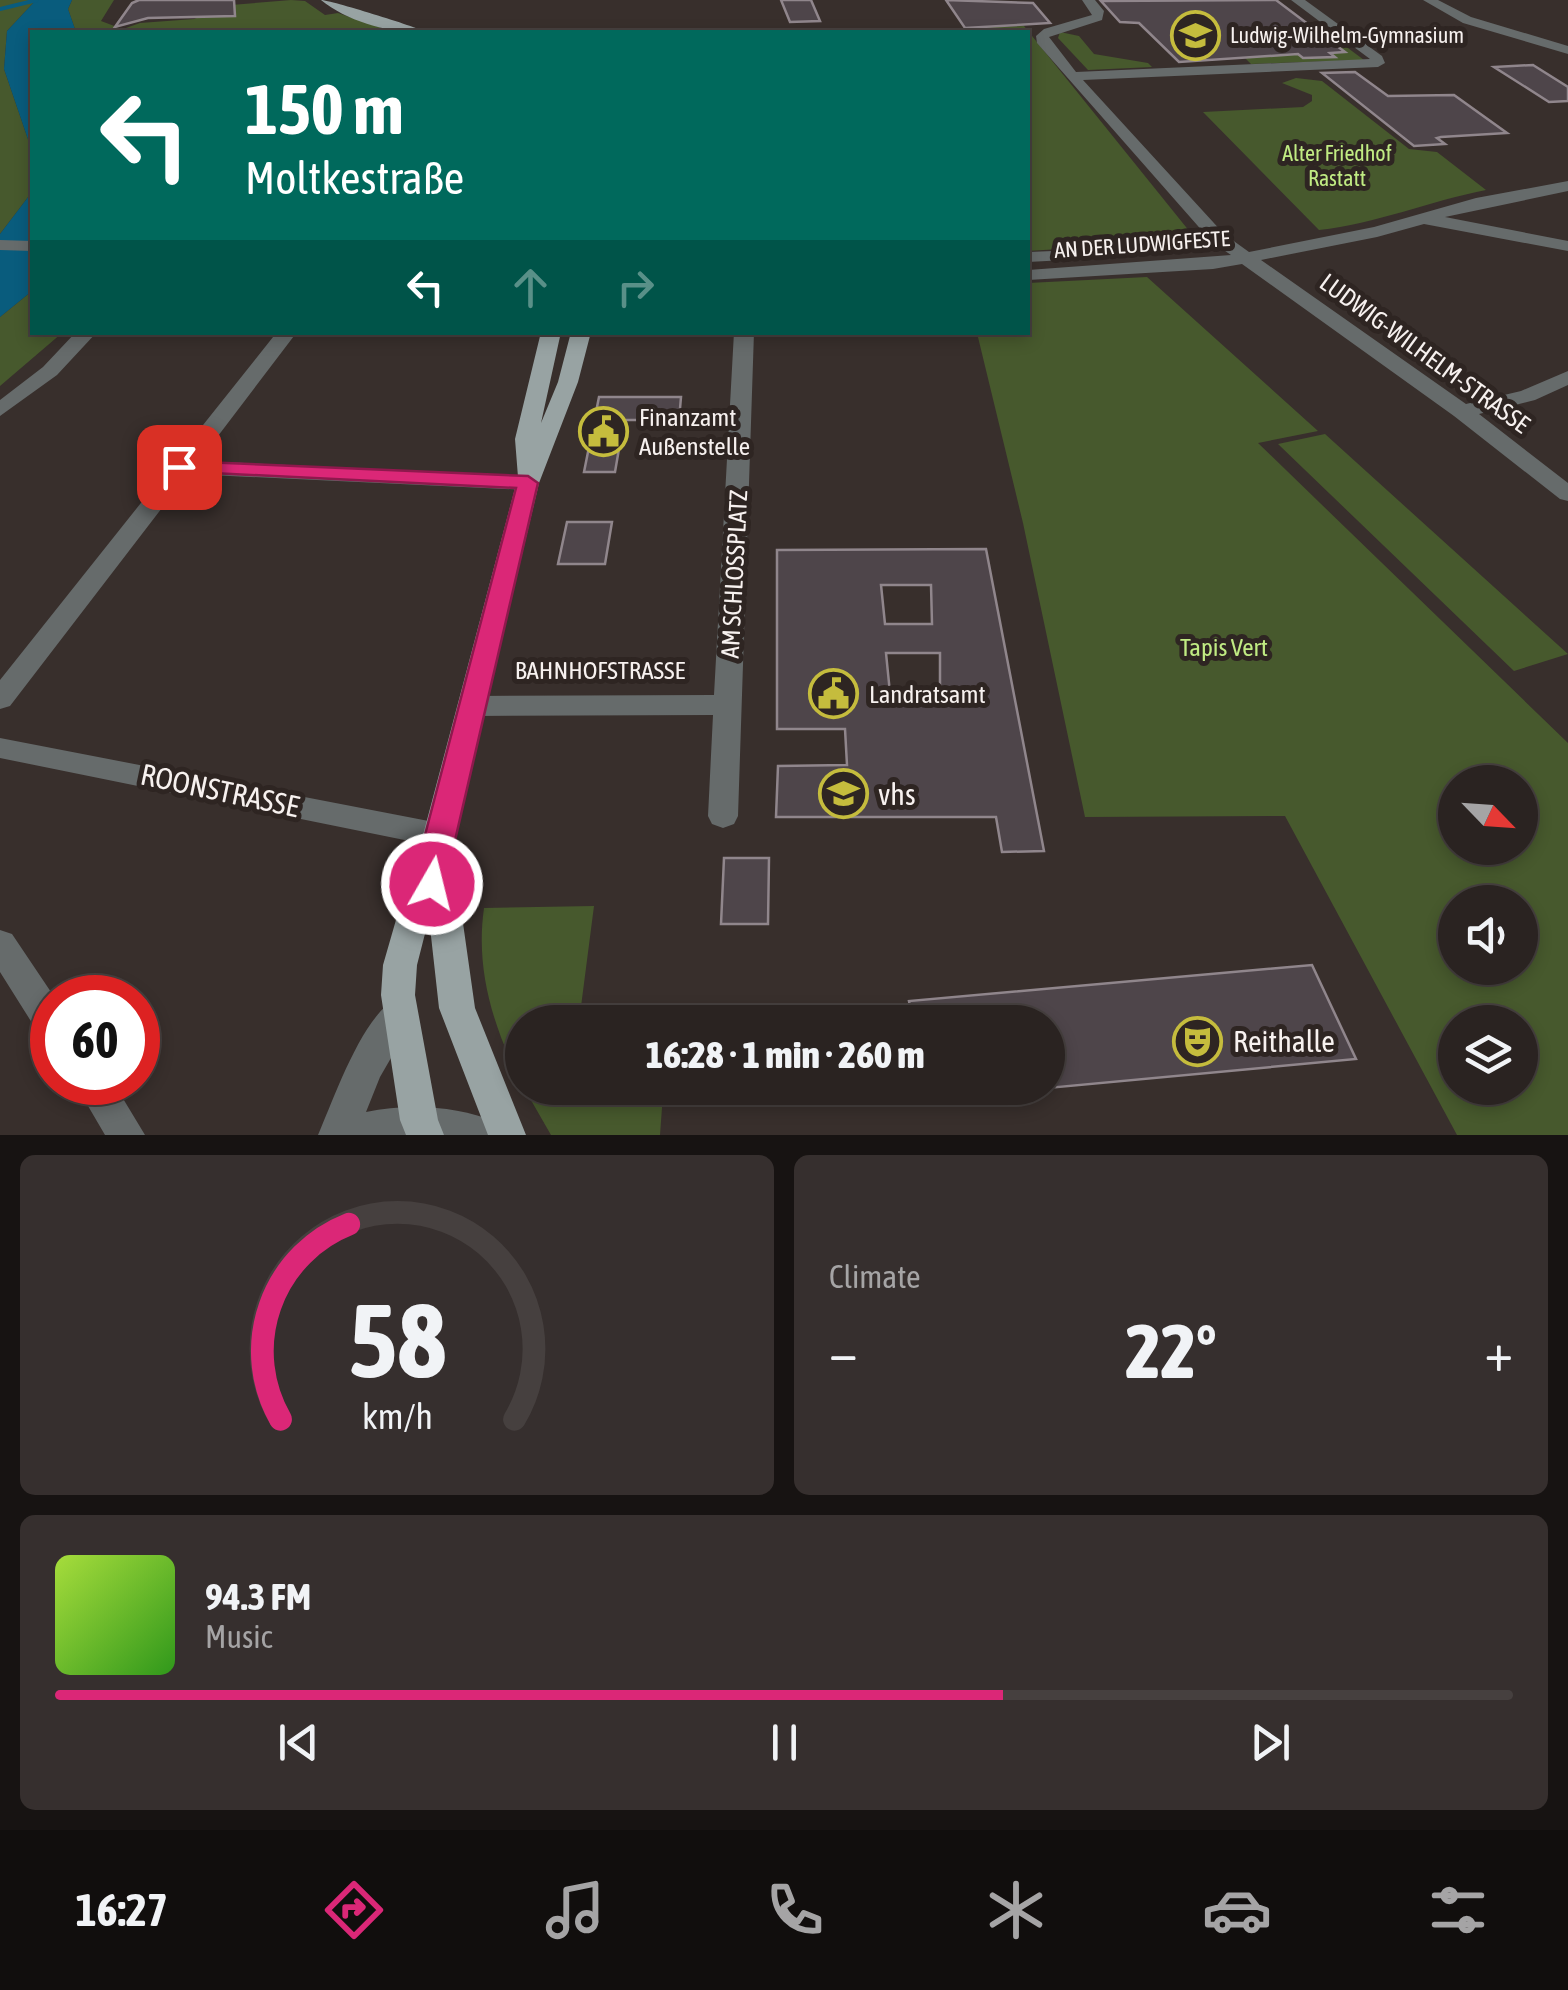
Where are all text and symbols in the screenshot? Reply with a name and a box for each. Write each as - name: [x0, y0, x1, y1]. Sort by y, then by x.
- school or university icon: Ludwig-Wilhelm-Gymnasium: [1169, 9, 1221, 61]
- place label: Ludwig-Wilhelm-Gymnasium: [1230, 22, 1464, 48]
- text: 150 m: [245, 69, 404, 149]
- icon: left: [80, 70, 210, 200]
- park label: Alter Friedhof Rastatt: [1282, 140, 1392, 191]
- text: Moltkestraße: [245, 152, 464, 204]
- street label: AN DER LUDWIGFESTE: [1053, 225, 1231, 263]
- icon: left: [398, 260, 453, 315]
- icon: ahead: [503, 260, 558, 315]
- icon: right: [608, 260, 663, 315]
- street label: LUDWIG-WILHELM-STRASSE: [1315, 268, 1535, 439]
- place label: Finanzamt Außenstelle: [639, 403, 750, 460]
- public building icon: Finanzamt Außenstelle: [578, 405, 630, 457]
- pin: [137, 425, 222, 510]
- icon: arrive: [152, 440, 207, 495]
- street label: AM SCHLOSSPLATZ: [716, 489, 752, 659]
- park label: Tapis Vert: [1180, 633, 1268, 661]
- street label: BAHNHOFSTRASSE: [515, 656, 686, 684]
- public building icon: Landratsamt: [808, 668, 860, 720]
- place label: Landratsamt: [869, 680, 986, 708]
- street label: ROONSTRASSE: [138, 757, 302, 823]
- north arrow: [1438, 765, 1538, 865]
- map controls: [1438, 765, 1538, 1105]
- school or university icon: vhs: [817, 768, 869, 820]
- place label: vhs: [878, 777, 916, 811]
- position arrow: [380, 832, 484, 936]
- button: sound: [1438, 885, 1538, 985]
- speed limit sign: 60: [30, 975, 160, 1105]
- button: layers: [1438, 1005, 1538, 1105]
- theatre icon: Reithalle: [1172, 1015, 1224, 1067]
- place label: Reithalle: [1233, 1024, 1335, 1058]
- text: 16:28 · 1 min · 260 m: [645, 1033, 925, 1076]
- text: Climate: [829, 1258, 921, 1295]
- text: 58: [348, 1280, 446, 1399]
- text: 22°: [1125, 1308, 1217, 1394]
- text: −: [829, 1320, 858, 1383]
- text: +: [1484, 1320, 1513, 1383]
- text: km/h: [362, 1396, 432, 1437]
- text: 94.3 FM: [205, 1575, 311, 1618]
- text: Music: [205, 1618, 272, 1655]
- icon: previous: [271, 1715, 326, 1770]
- icon: pause: [757, 1715, 812, 1770]
- icon: next: [1243, 1715, 1298, 1770]
- icon: directions: [319, 1875, 389, 1945]
- icon: music: [540, 1875, 610, 1945]
- icon: phone: [760, 1875, 830, 1945]
- icon: climate: [981, 1875, 1051, 1945]
- icon: car: [1202, 1875, 1272, 1945]
- icon: filters: [1423, 1875, 1493, 1945]
- text: 16:27: [75, 1884, 168, 1936]

